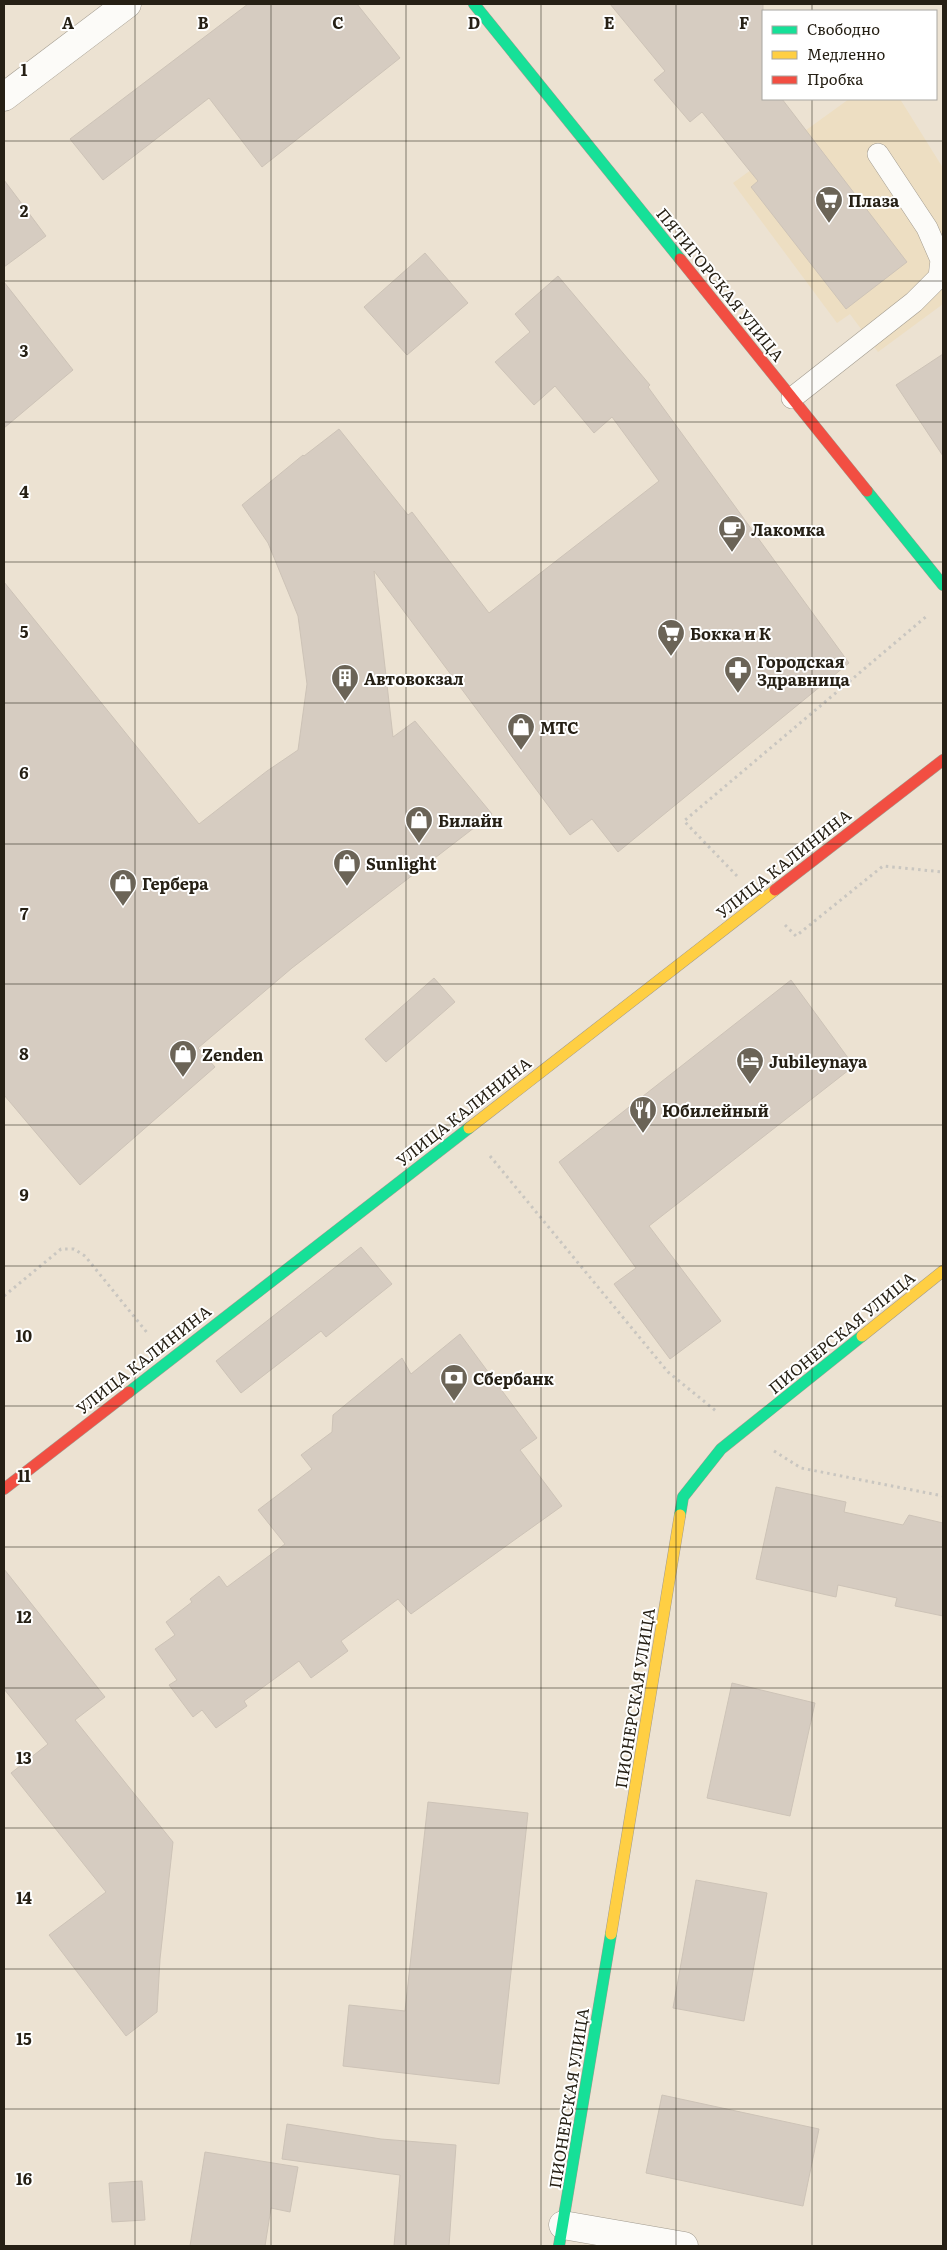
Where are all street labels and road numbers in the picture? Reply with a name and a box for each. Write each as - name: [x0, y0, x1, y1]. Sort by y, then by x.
- street label: ПЯТИГОРСКАЯ УЛИЦА: [651, 202, 791, 366]
- street label: УЛИЦА КАЛИНИНА: [710, 803, 856, 923]
- street label: УЛИЦА КАЛИНИНА: [390, 1051, 536, 1171]
- street label: ПИОНЕРСКАЯ УЛИЦА: [762, 1265, 920, 1399]
- street label: УЛИЦА КАЛИНИНА: [70, 1299, 216, 1419]
- street label: ПИОНЕРСКАЯ УЛИЦА: [608, 1606, 660, 1790]
- street label: ПИОНЕРСКАЯ УЛИЦА: [542, 2006, 594, 2190]

